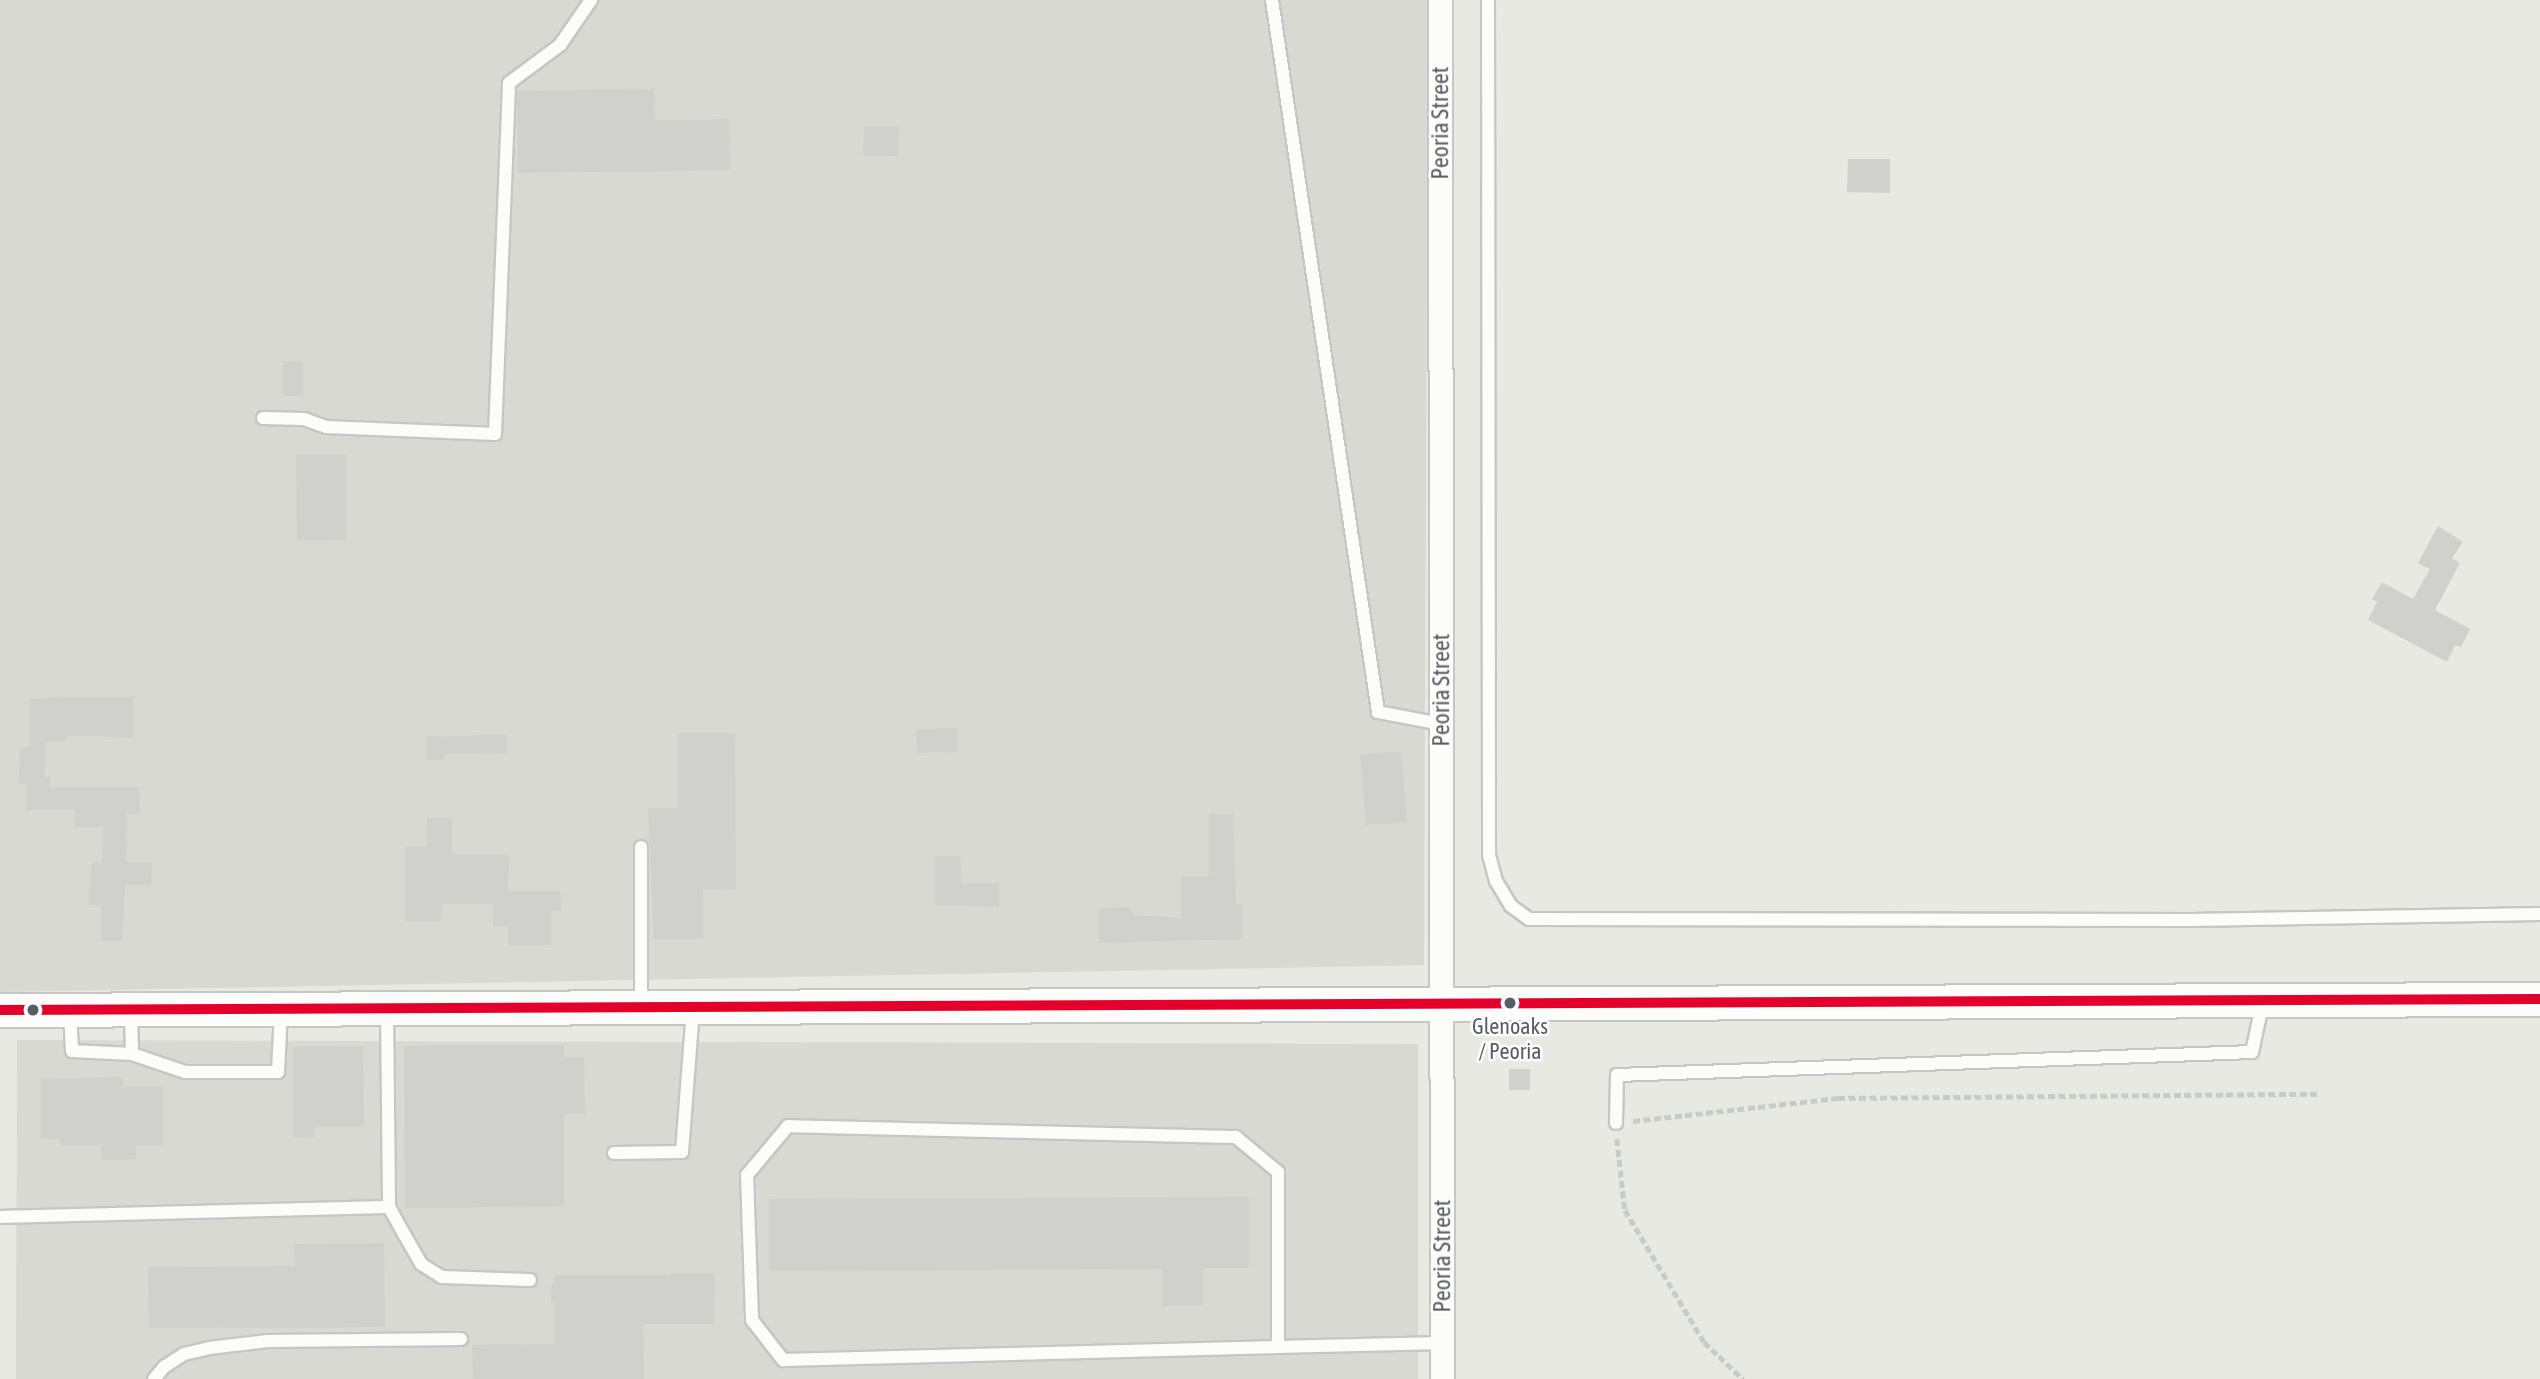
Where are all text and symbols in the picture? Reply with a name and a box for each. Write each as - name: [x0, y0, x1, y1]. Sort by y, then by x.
- street label: Peoria Street: [1426, 66, 1454, 180]
- street label: Peoria Street: [1427, 633, 1455, 747]
- marker: Glenoaks / Peoria: [1503, 996, 1517, 1010]
- unlabelled marker: [26, 1003, 40, 1017]
- place label: Glenoaks / Peoria: [1472, 1013, 1548, 1064]
- street label: Peoria Street: [1428, 1199, 1456, 1313]

